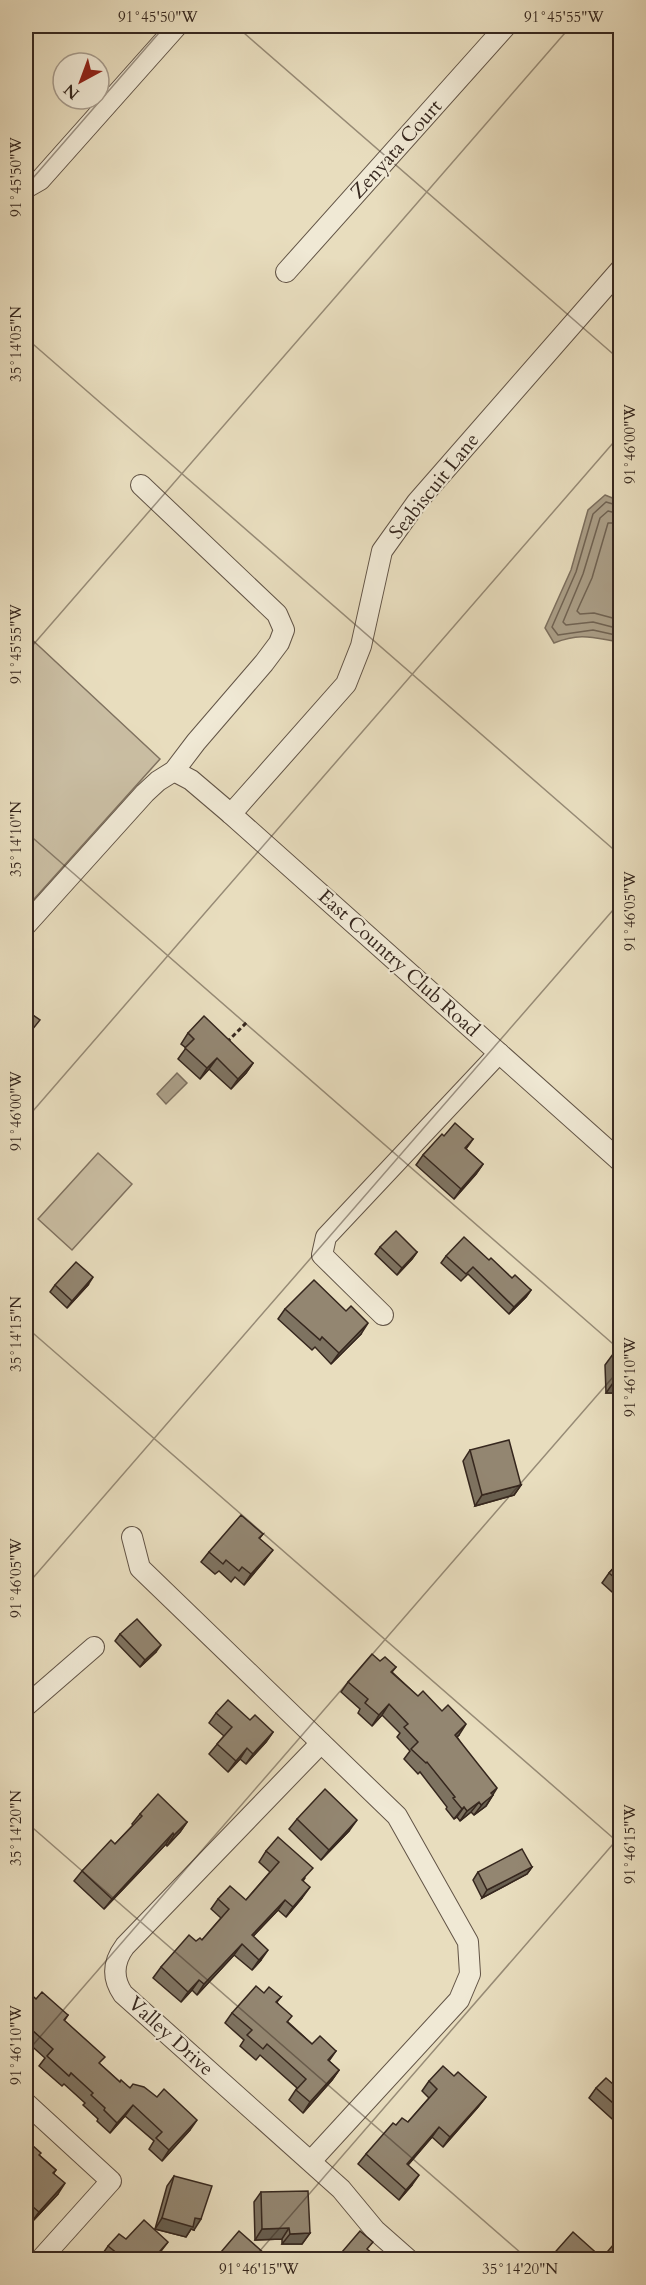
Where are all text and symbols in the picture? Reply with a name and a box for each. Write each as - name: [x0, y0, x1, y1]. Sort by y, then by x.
- text: 91°45'50"W: [118, 7, 198, 27]
- text: 91°45'55"W: [524, 7, 604, 27]
- north arrow: [51, 51, 111, 111]
- text: N: [59, 79, 84, 104]
- street label: Zenyata Court: [344, 93, 448, 204]
- text: 91°45'50"W: [6, 137, 26, 217]
- text: 35°14'05"N: [6, 306, 26, 382]
- text: 91°46'00"W: [620, 404, 640, 484]
- street label: Seabiscuit Lane: [383, 427, 485, 545]
- text: 91°45'55"W: [6, 604, 26, 684]
- text: 35°14'10"N: [6, 801, 26, 877]
- text: 91°46'05"W: [620, 871, 640, 951]
- street label: East Country Club Road: [312, 883, 486, 1043]
- text: 91°46'00"W: [6, 1071, 26, 1151]
- text: 35°14'15"N: [6, 1296, 26, 1372]
- text: 91°46'10"W: [620, 1337, 640, 1417]
- text: 91°46'05"W: [6, 1538, 26, 1618]
- text: 35°14'20"N: [6, 1790, 26, 1866]
- text: 91°46'15"W: [620, 1804, 640, 1884]
- street label: Valley Drive: [122, 1990, 220, 2082]
- text: 91°46'10"W: [6, 2005, 26, 2085]
- text: 91°46'15"W: [219, 2259, 299, 2279]
- text: 35°14'20"N: [482, 2259, 558, 2279]

